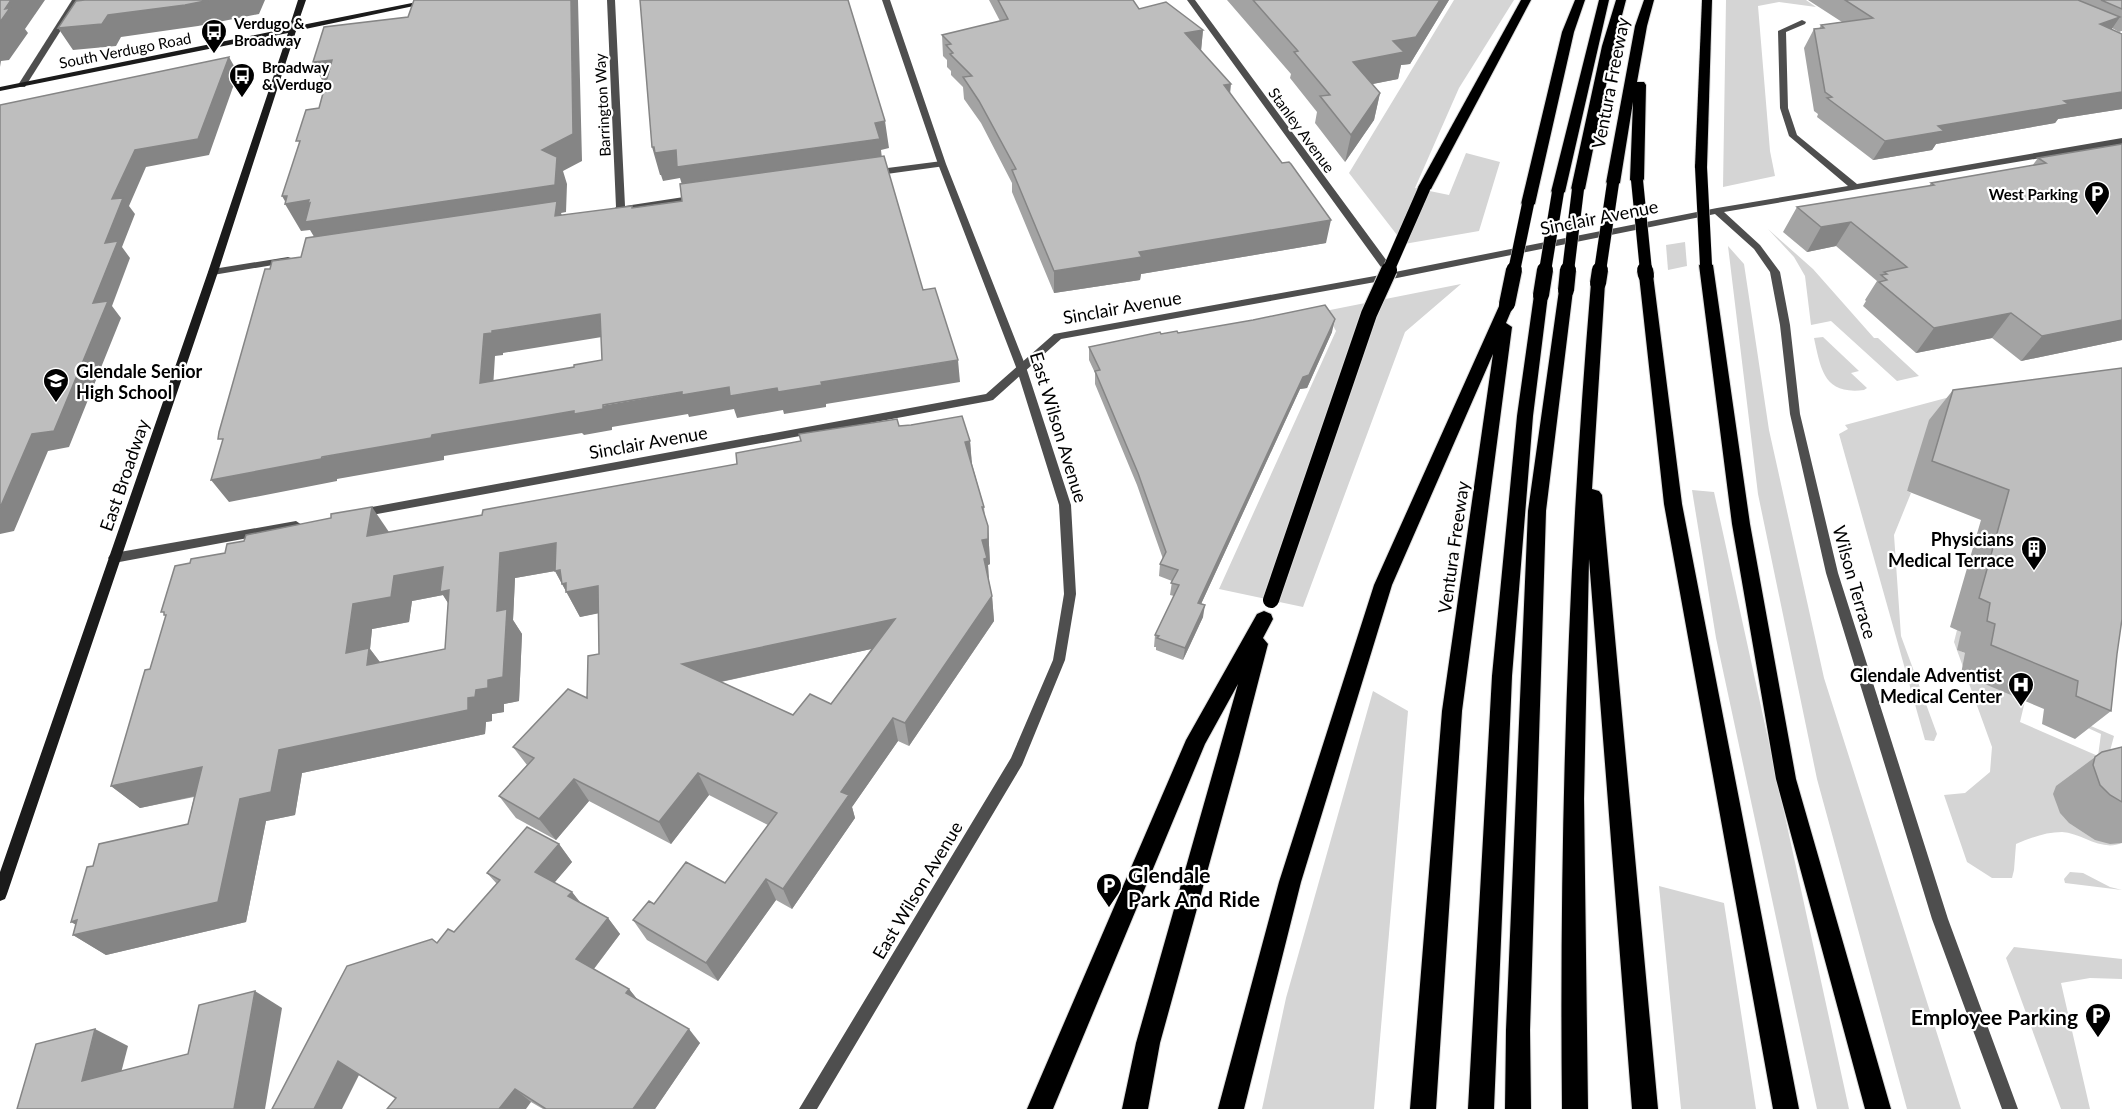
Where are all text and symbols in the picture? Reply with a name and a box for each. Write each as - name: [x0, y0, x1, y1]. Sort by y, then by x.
- place label: Verdugo & Broadway: [233, 14, 305, 49]
- street label: Ventura Freeway: [1586, 15, 1634, 151]
- bus stop icon: Verdugo & Broadway: [199, 17, 229, 55]
- street label: South Verdugo Road: [57, 28, 193, 72]
- street label: Barrington Way: [590, 53, 614, 157]
- place label: Broadway & Verdugo: [262, 58, 332, 93]
- bus stop icon: Broadway & Verdugo: [227, 61, 257, 99]
- street label: Stanley Avenue: [1265, 84, 1339, 176]
- parking icon: West Parking: [2082, 179, 2112, 217]
- place label: West Parking: [1989, 185, 2078, 203]
- street label: Sinclair Avenue: [1538, 195, 1660, 239]
- street label: Sinclair Avenue: [1061, 286, 1183, 328]
- street label: East Wilson Avenue: [1026, 349, 1092, 505]
- place label: Glendale Senior High School: [76, 360, 203, 403]
- school or university icon: Glendale Senior High School: [41, 366, 71, 404]
- street label: East Broadway: [95, 415, 154, 534]
- street label: Sinclair Avenue: [587, 421, 709, 463]
- street label: Ventura Freeway: [1433, 479, 1473, 615]
- street label: Wilson Terrace: [1828, 523, 1882, 641]
- place label: Physicians Medical Terrace: [1888, 528, 2014, 571]
- building icon: Physicians Medical Terrace: [2019, 534, 2049, 572]
- place label: Glendale Adventist Medical Center: [1850, 664, 2002, 707]
- hospital icon: Glendale Adventist Medical Center: [2006, 670, 2036, 708]
- street label: East Wilson Avenue: [867, 817, 967, 963]
- place label: Glendale Park And Ride: [1128, 862, 1260, 911]
- parking icon: Glendale Park And Ride: [1094, 871, 1124, 909]
- parking icon: Employee Parking: [2083, 1001, 2113, 1039]
- place label: Employee Parking: [1911, 1004, 2078, 1029]

